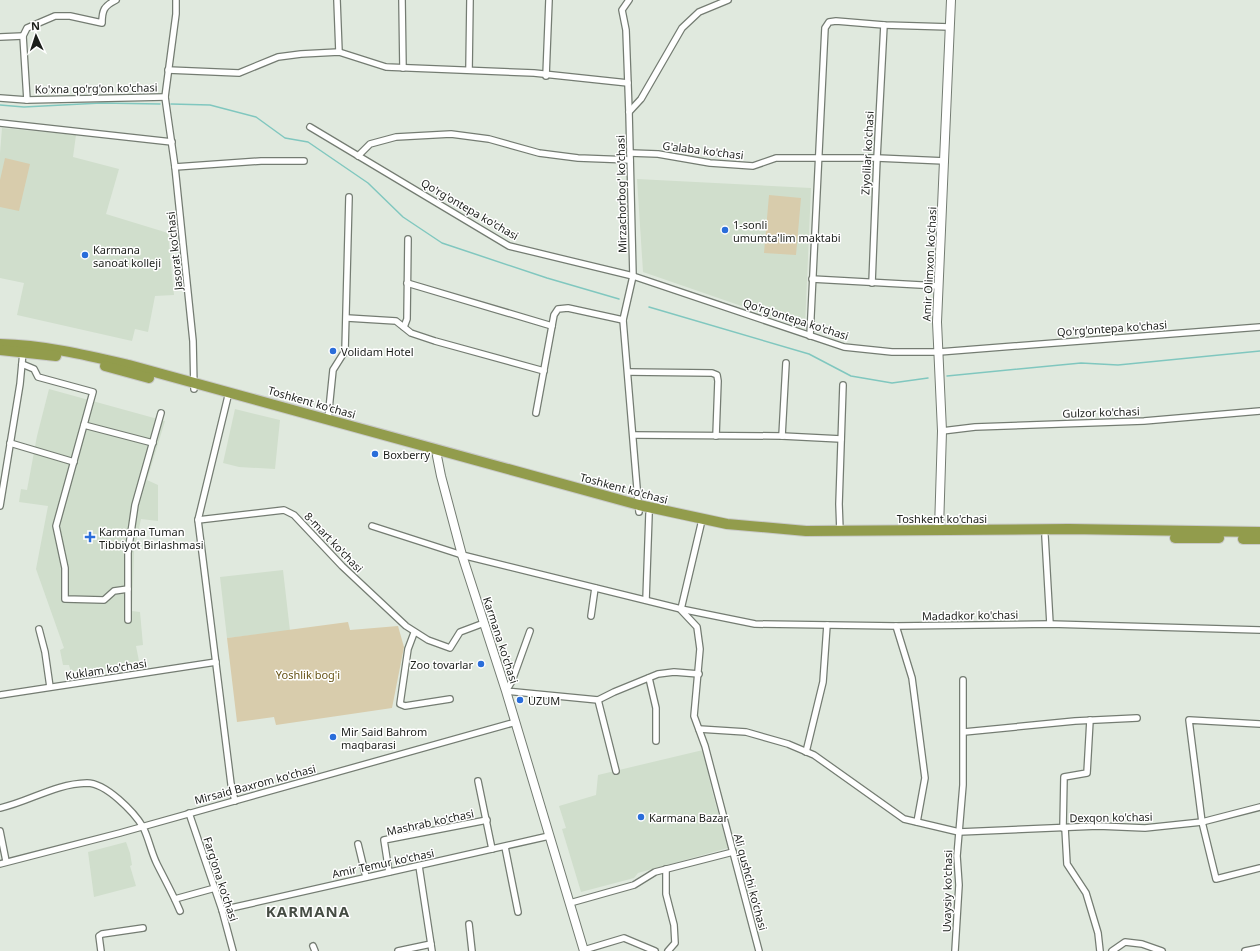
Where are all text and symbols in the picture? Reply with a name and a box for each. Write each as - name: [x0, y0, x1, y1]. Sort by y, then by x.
- north arrow: [16, 16, 56, 56]
- text: N: [31, 18, 40, 33]
- street label: Ko'xna qo'rg'on ko'chasi: [34, 79, 158, 97]
- street label: Ziyolilar ko'chasi: [857, 111, 877, 195]
- street label: Mirzachorbog' ko'chasi: [612, 135, 630, 253]
- street label: G'alaba ko'chasi: [662, 138, 744, 162]
- street label: Qo'rg'ontepa ko'chasi: [418, 175, 522, 243]
- street label: Amir Olimxon ko'chasi: [919, 206, 939, 322]
- street label: Jasorat ko'chasi: [162, 211, 186, 292]
- place label: 1-sonli umumta'lim maktabi: [733, 217, 841, 245]
- marker: 1-sonli umumta'lim maktabi: [720, 225, 730, 235]
- place label: Karmana sanoat kolleji: [93, 242, 161, 270]
- marker: Karmana sanoat kolleji: [80, 250, 90, 260]
- street label: Qo'rg'ontepa ko'chasi: [741, 295, 851, 343]
- street label: Qo'rg'ontepa ko'chasi: [1056, 317, 1168, 339]
- place label: Volidam Hotel: [341, 344, 414, 359]
- marker: Volidam Hotel: [328, 346, 338, 356]
- street label: Toshkent ko'chasi: [266, 382, 358, 422]
- street label: Gulzor ko'chasi: [1062, 403, 1140, 421]
- place label: Boxberry: [383, 447, 430, 462]
- marker: Boxberry: [370, 449, 380, 459]
- street label: Toshkent ko'chasi: [578, 469, 670, 507]
- street label: 8-mart ko'chasi: [301, 509, 367, 575]
- street label: Toshkent ko'chasi: [897, 511, 987, 526]
- place label: Karmana Tuman Tibbiyot Birlashmasi: [99, 524, 204, 552]
- marker: Karmana Tuman Tibbiyot Birlashmasi: [84, 531, 96, 543]
- street label: Karmana ko'chasi: [480, 595, 522, 685]
- street label: Madadkor ko'chasi: [922, 607, 1018, 623]
- street label: Kuklam ko'chasi: [64, 655, 148, 683]
- place label: Zoo tovarlar: [410, 657, 473, 672]
- marker: Zoo tovarlar: [476, 659, 486, 669]
- park label: Yoshlik bog'i: [276, 667, 340, 682]
- place label: UZUM: [528, 693, 560, 708]
- marker: UZUM: [515, 695, 525, 705]
- place label: Mir Said Bahrom maqbarasi: [341, 724, 427, 752]
- marker: Mir Said Bahrom maqbarasi: [328, 732, 338, 742]
- street label: Mirsaid Baxrom ko'chasi: [193, 761, 317, 807]
- street label: Mashrab ko'chasi: [385, 805, 475, 839]
- street label: Dexqon ko'chasi: [1069, 809, 1153, 825]
- place label: Karmana Bazar: [649, 810, 728, 825]
- marker: Karmana Bazar: [636, 812, 646, 822]
- street label: Ali qushchi ko'chasi: [731, 832, 771, 932]
- street label: Farg'ona ko'chasi: [200, 835, 242, 923]
- street label: Amir Temur ko'chasi: [330, 845, 436, 881]
- street label: Uvaysiy ko'chasi: [939, 850, 955, 932]
- district label: KARMANA: [266, 901, 350, 921]

